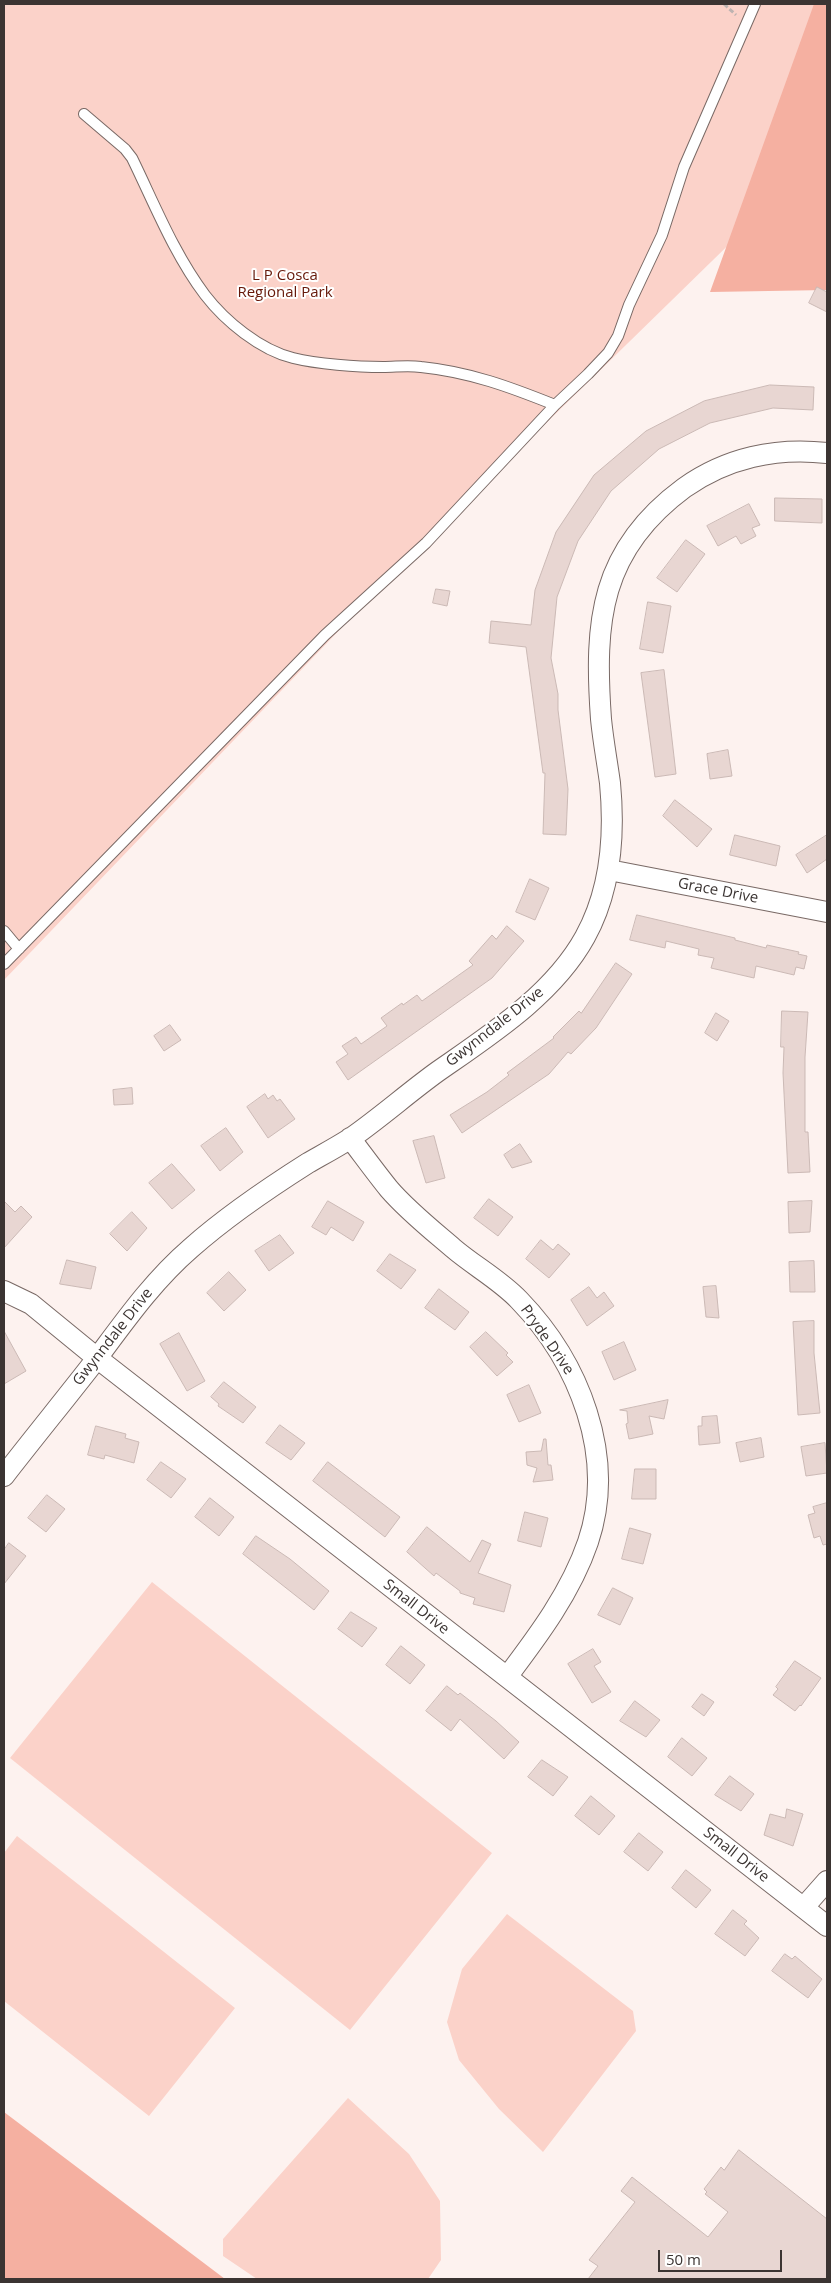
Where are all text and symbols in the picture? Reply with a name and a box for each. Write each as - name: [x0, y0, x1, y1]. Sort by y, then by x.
- park label: L P Cosca Regional Park: [237, 267, 333, 302]
- street label: Grace Drive: [676, 874, 760, 908]
- street label: Gwynndale Drive: [443, 983, 547, 1071]
- street label: Gwynndale Drive: [69, 1285, 157, 1389]
- street label: Pryde Drive: [516, 1302, 578, 1378]
- street label: Small Drive: [379, 1576, 453, 1638]
- street label: Small Drive: [699, 1824, 773, 1886]
- scale bar: [661, 2240, 785, 2272]
- text: 50 m: [666, 2249, 701, 2269]

